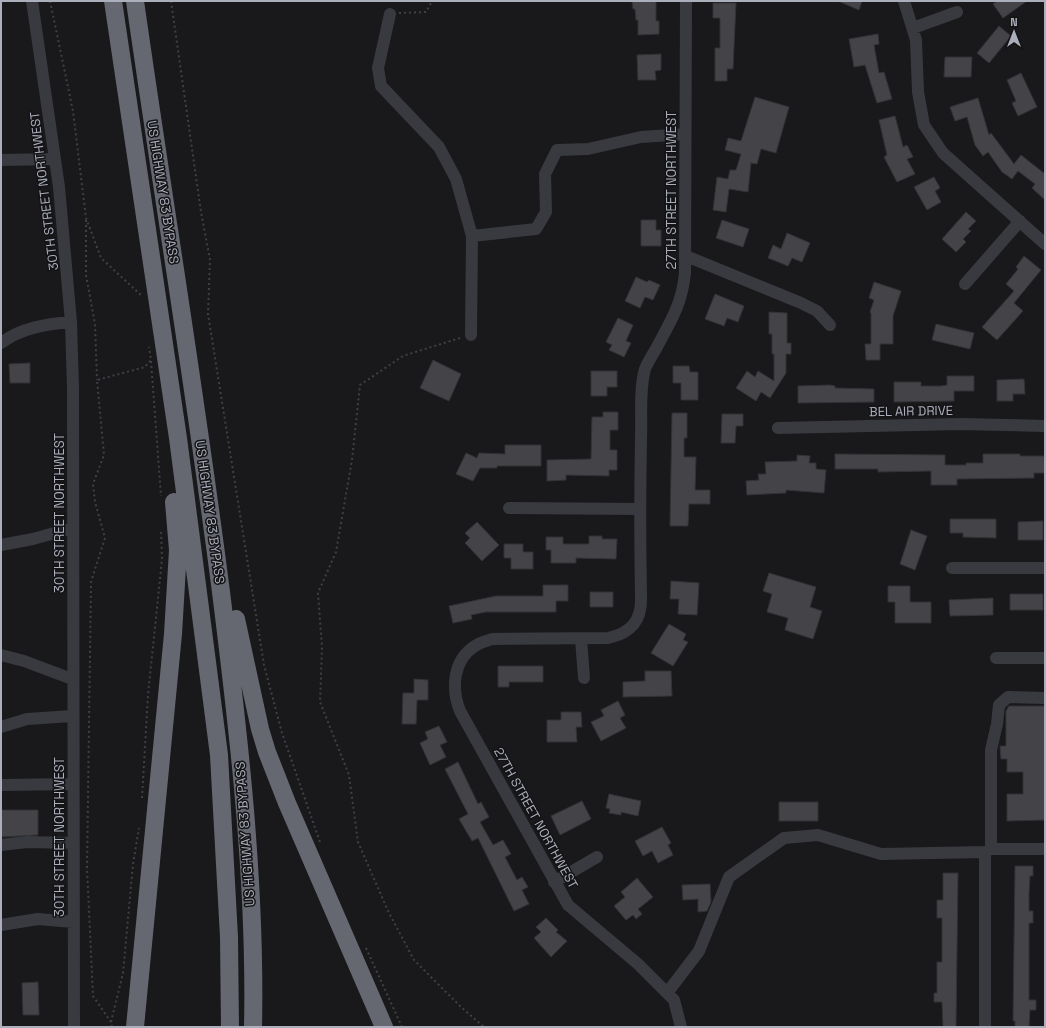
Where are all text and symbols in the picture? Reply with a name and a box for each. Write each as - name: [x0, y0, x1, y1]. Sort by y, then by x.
- north arrow: [994, 12, 1034, 52]
- text: N: [1010, 15, 1018, 29]
- street label: 30TH STREET NORTHWEST: [26, 110, 62, 271]
- street label: 27TH STREET NORTHWEST: [663, 110, 680, 269]
- street label: US HIGHWAY 83 BYPASS: [143, 119, 183, 265]
- street label: BEL AIR DRIVE: [869, 402, 953, 420]
- street label: 30TH STREET NORTHWEST: [51, 433, 68, 593]
- street label: US HIGHWAY 83 BYPASS: [192, 439, 229, 585]
- street label: 27TH STREET NORTHWEST: [490, 744, 582, 892]
- street label: 30TH STREET NORTHWEST: [51, 757, 68, 917]
- street label: US HIGHWAY 83 BYPASS: [231, 761, 259, 907]

